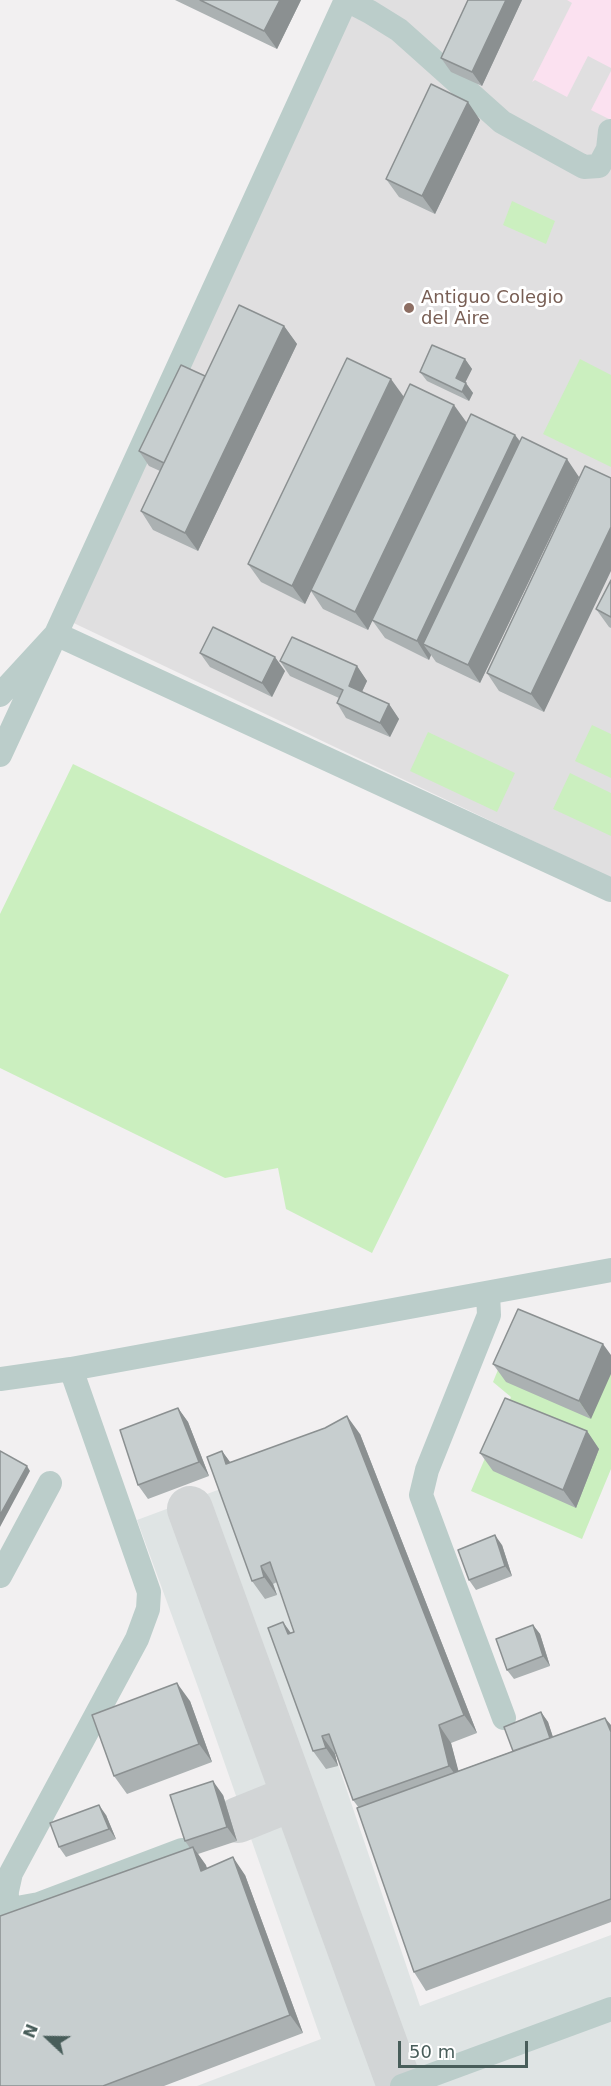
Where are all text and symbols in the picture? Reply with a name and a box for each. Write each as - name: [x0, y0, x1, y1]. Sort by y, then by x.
- place label: Antiguo Colegio del Aire: [421, 287, 563, 330]
- marker: Antiguo Colegio del Aire: [402, 301, 416, 315]
- north arrow: [18, 2008, 78, 2068]
- text: N: [20, 2021, 42, 2041]
- scale bar: [401, 2029, 532, 2067]
- text: 50 m: [409, 2041, 455, 2062]

